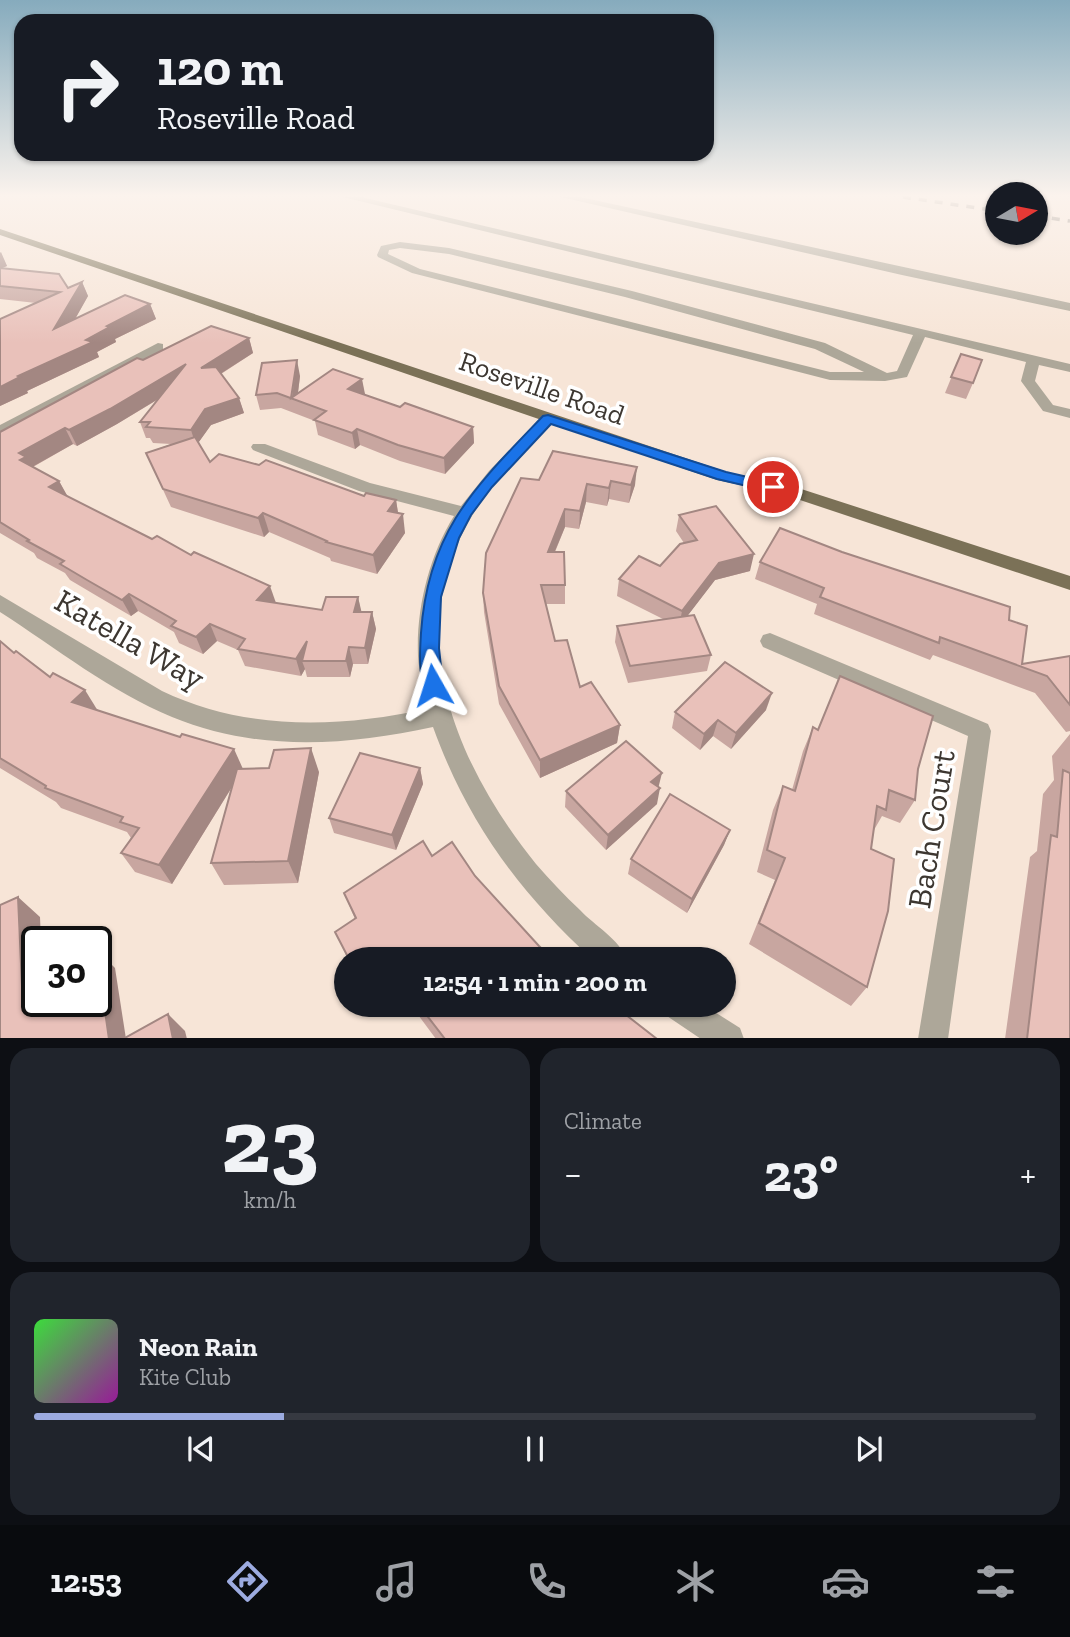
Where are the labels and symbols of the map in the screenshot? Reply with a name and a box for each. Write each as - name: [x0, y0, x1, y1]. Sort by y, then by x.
- north arrow: [985, 182, 1048, 245]
- street label: Roseville Road: [455, 344, 629, 432]
- pin: [743, 457, 803, 517]
- street label: Katella Way: [48, 581, 212, 698]
- position arrow: [396, 648, 470, 722]
- street label: Bach Court: [899, 746, 963, 911]
- speed limit sign: 30: [21, 926, 112, 1017]

